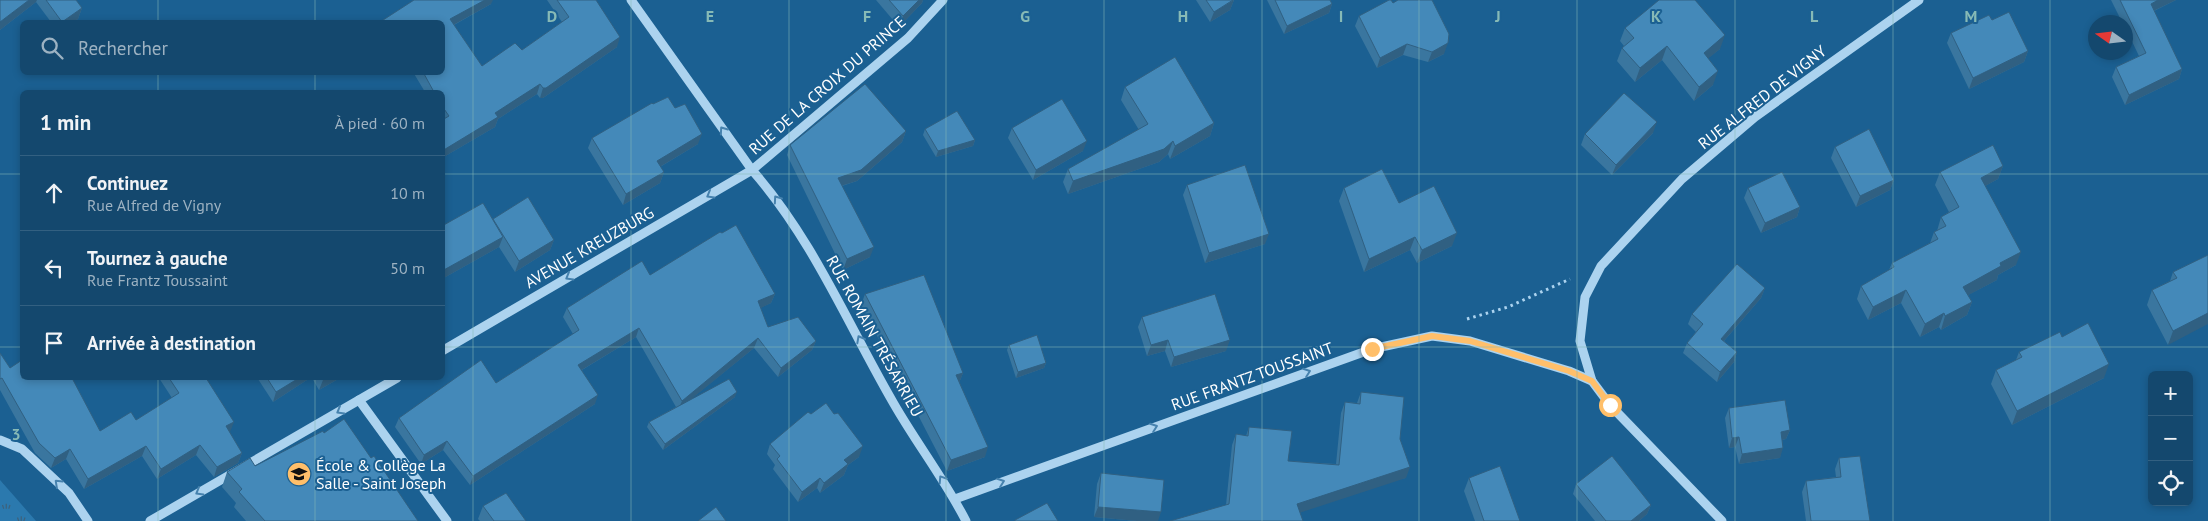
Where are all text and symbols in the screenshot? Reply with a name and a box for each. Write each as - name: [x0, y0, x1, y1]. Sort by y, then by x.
- text: D: [547, 6, 557, 26]
- text: E: [706, 6, 714, 26]
- text: F: [863, 6, 871, 26]
- text: G: [1020, 6, 1030, 26]
- text: H: [1178, 6, 1188, 26]
- text: I: [1339, 6, 1343, 26]
- text: J: [1494, 6, 1501, 26]
- text: K: [1651, 6, 1661, 26]
- text: L: [1810, 6, 1819, 26]
- text: M: [1965, 6, 1977, 26]
- street label: RUE DE LA CROIX DU PRINCE: [744, 11, 910, 159]
- north arrow: [2088, 15, 2133, 60]
- search box: [20, 20, 445, 75]
- icon: search: [38, 34, 66, 62]
- text: Rechercher: [78, 36, 168, 60]
- street label: RUE ALFRED DE VIGNY: [1694, 41, 1830, 153]
- text: 1 min: [40, 109, 91, 136]
- text: À pied · 60 m: [335, 113, 425, 133]
- one-way arrow: [720, 126, 729, 136]
- text: Continuez: [87, 171, 168, 195]
- icon: ahead: [40, 179, 68, 207]
- text: 10 m: [390, 183, 425, 203]
- one-way arrow: [706, 188, 715, 198]
- text: Rue Alfred de Vigny: [87, 195, 221, 215]
- one-way arrow: [774, 196, 783, 205]
- street label: AVENUE KREUZBURG: [521, 202, 657, 292]
- text: Tournez à gauche: [87, 246, 228, 270]
- street label: RUE ROMAIN TRÉSARRIEU: [822, 252, 928, 420]
- icon: left: [40, 254, 68, 282]
- text: 50 m: [390, 258, 425, 278]
- text: Rue Frantz Toussaint: [87, 270, 228, 290]
- one-way arrow: [566, 270, 575, 280]
- icon: arrive: [40, 329, 68, 357]
- text: Arrivée à destination: [87, 331, 256, 355]
- one-way arrow: [856, 335, 866, 344]
- street label: RUE FRANTZ TOUSSAINT: [1168, 337, 1336, 415]
- route end: [1361, 338, 1384, 361]
- one-way arrow: [1302, 368, 1310, 378]
- map controls: [2148, 371, 2193, 506]
- button: +: [2148, 371, 2193, 416]
- route start: [1599, 394, 1622, 417]
- one-way arrow: [336, 405, 345, 415]
- button: −: [2148, 416, 2193, 461]
- one-way arrow: [1149, 423, 1157, 433]
- text: 3: [11, 424, 21, 444]
- place label: École & Collège La Salle - Saint Joseph: [316, 455, 446, 493]
- school or university icon: École & Collège La Salle - Saint Joseph: [286, 461, 312, 487]
- button: locate: [2148, 461, 2193, 506]
- one-way arrow: [939, 475, 948, 484]
- one-way arrow: [996, 478, 1004, 488]
- one-way arrow: [55, 480, 64, 489]
- one-way arrow: [196, 486, 205, 496]

